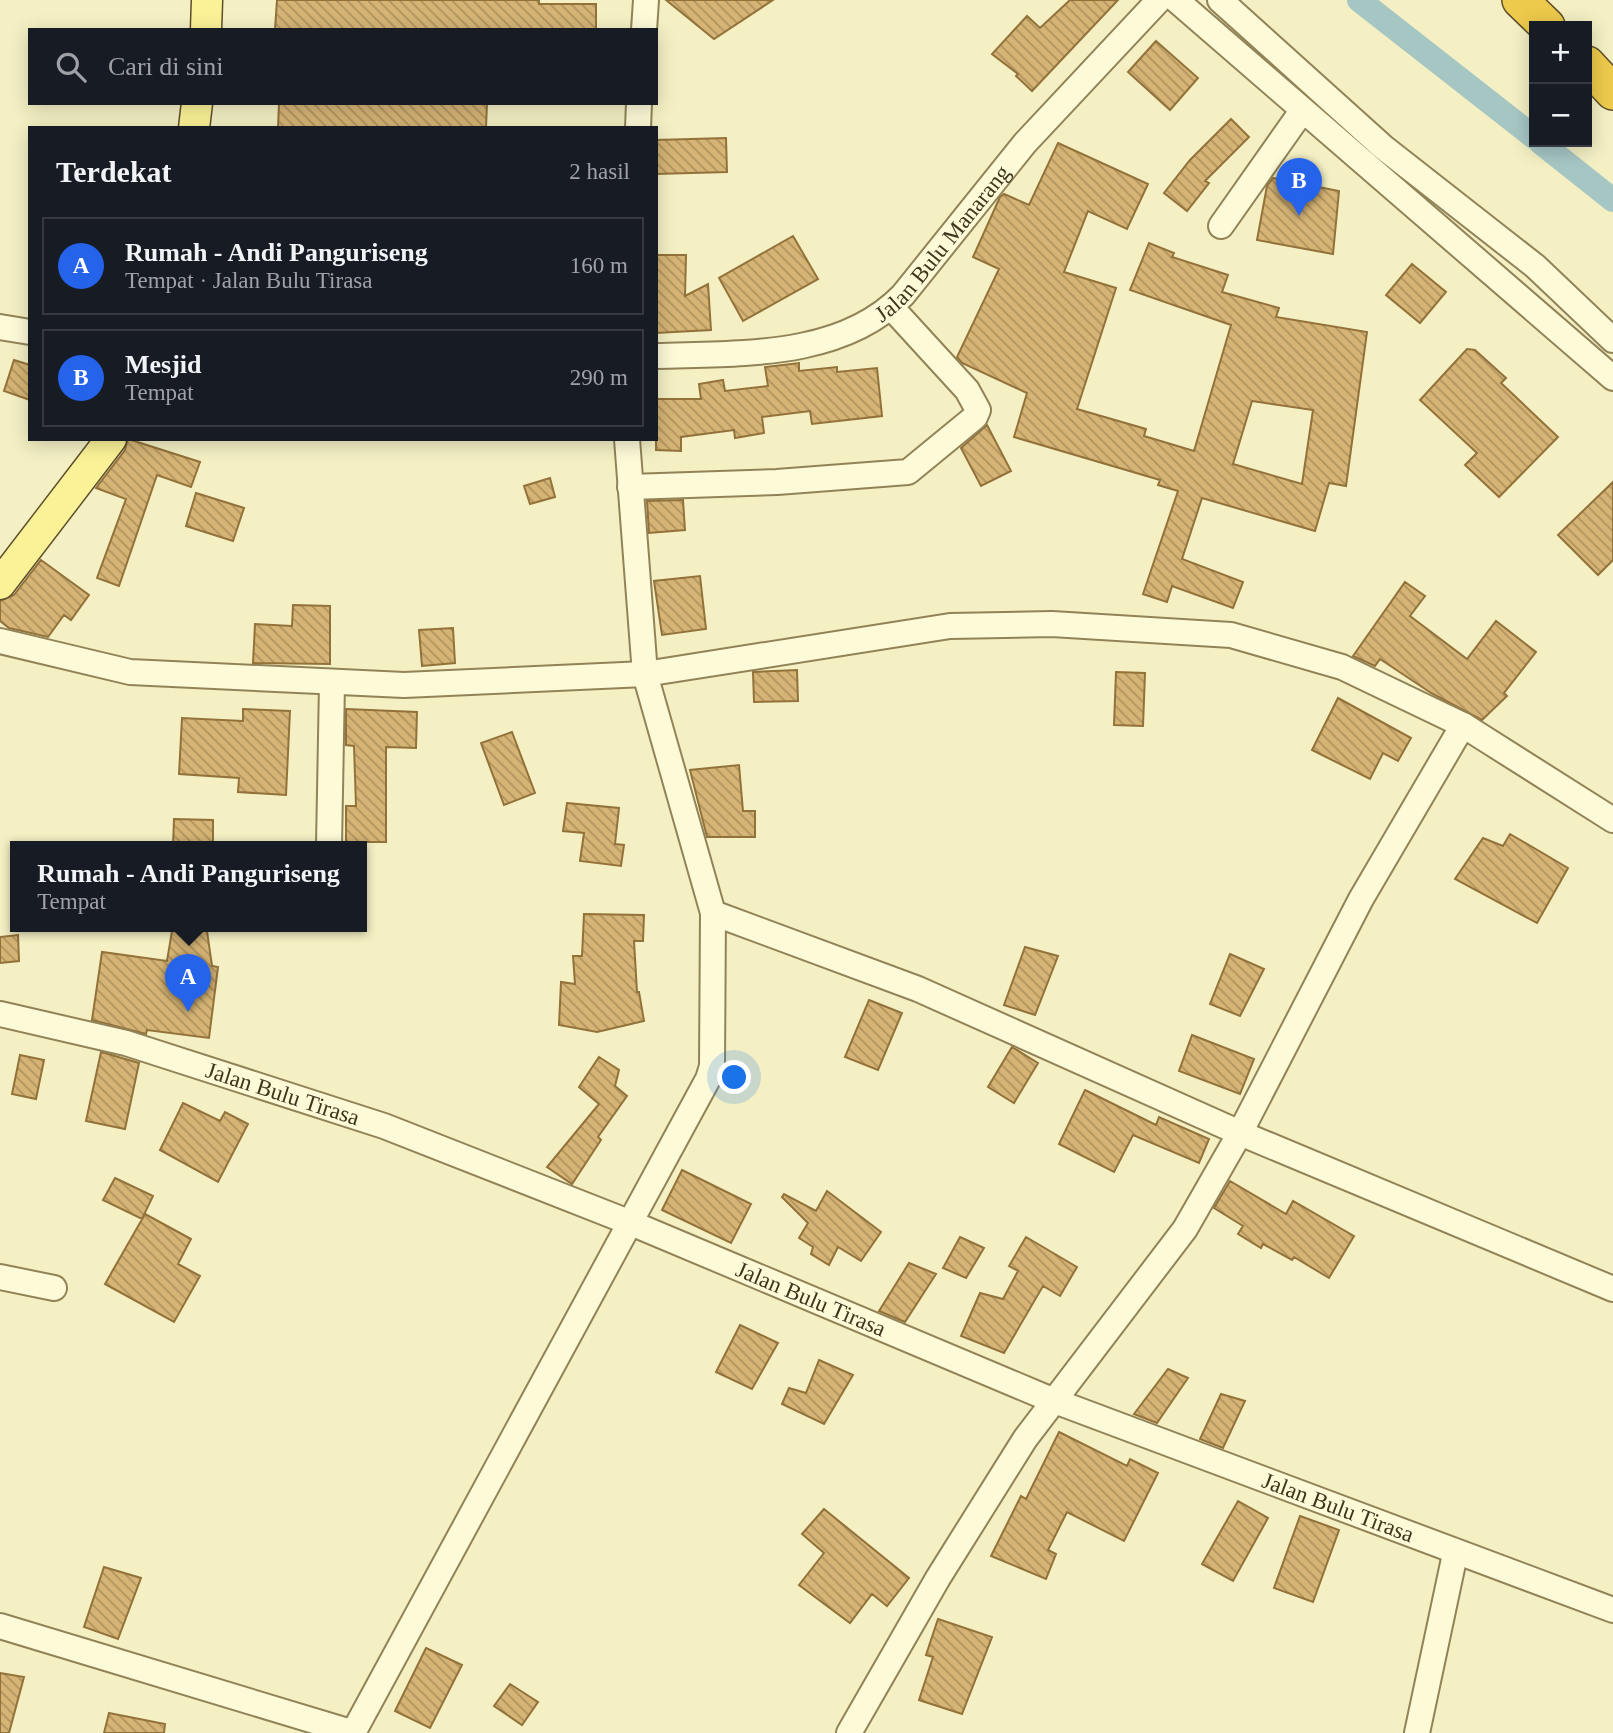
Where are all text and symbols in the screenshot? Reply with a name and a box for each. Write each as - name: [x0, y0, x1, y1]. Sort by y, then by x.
- map controls: [1529, 21, 1592, 147]
- button: +: [1529, 21, 1592, 84]
- search box: [28, 28, 658, 105]
- icon: search: [52, 48, 90, 86]
- text: Cari di sini: [108, 52, 224, 81]
- button: −: [1529, 84, 1592, 147]
- text: Terdekat: [56, 155, 172, 188]
- pin: B: [1276, 158, 1322, 216]
- text: 2 hasil: [569, 159, 630, 184]
- street label: Jalan Bulu Manarang: [870, 160, 1015, 327]
- text: Rumah - Andi Panguriseng: [125, 238, 428, 267]
- text: A: [73, 253, 89, 278]
- text: 160 m: [570, 253, 628, 278]
- text: Tempat · Jalan Bulu Tirasa: [125, 268, 373, 293]
- text: Mesjid: [125, 350, 202, 379]
- text: B: [73, 365, 89, 390]
- text: 290 m: [570, 365, 628, 390]
- text: Tempat: [125, 380, 194, 405]
- popup: [10, 841, 367, 932]
- text: Rumah - Andi Panguriseng: [37, 859, 340, 888]
- text: Tempat: [37, 889, 106, 914]
- pin: A: [165, 954, 211, 1012]
- street label: Jalan Bulu Tirasa: [203, 1057, 363, 1130]
- your location: [717, 1060, 751, 1094]
- street label: Jalan Bulu Tirasa: [733, 1256, 890, 1341]
- street label: Jalan Bulu Tirasa: [1259, 1467, 1417, 1547]

